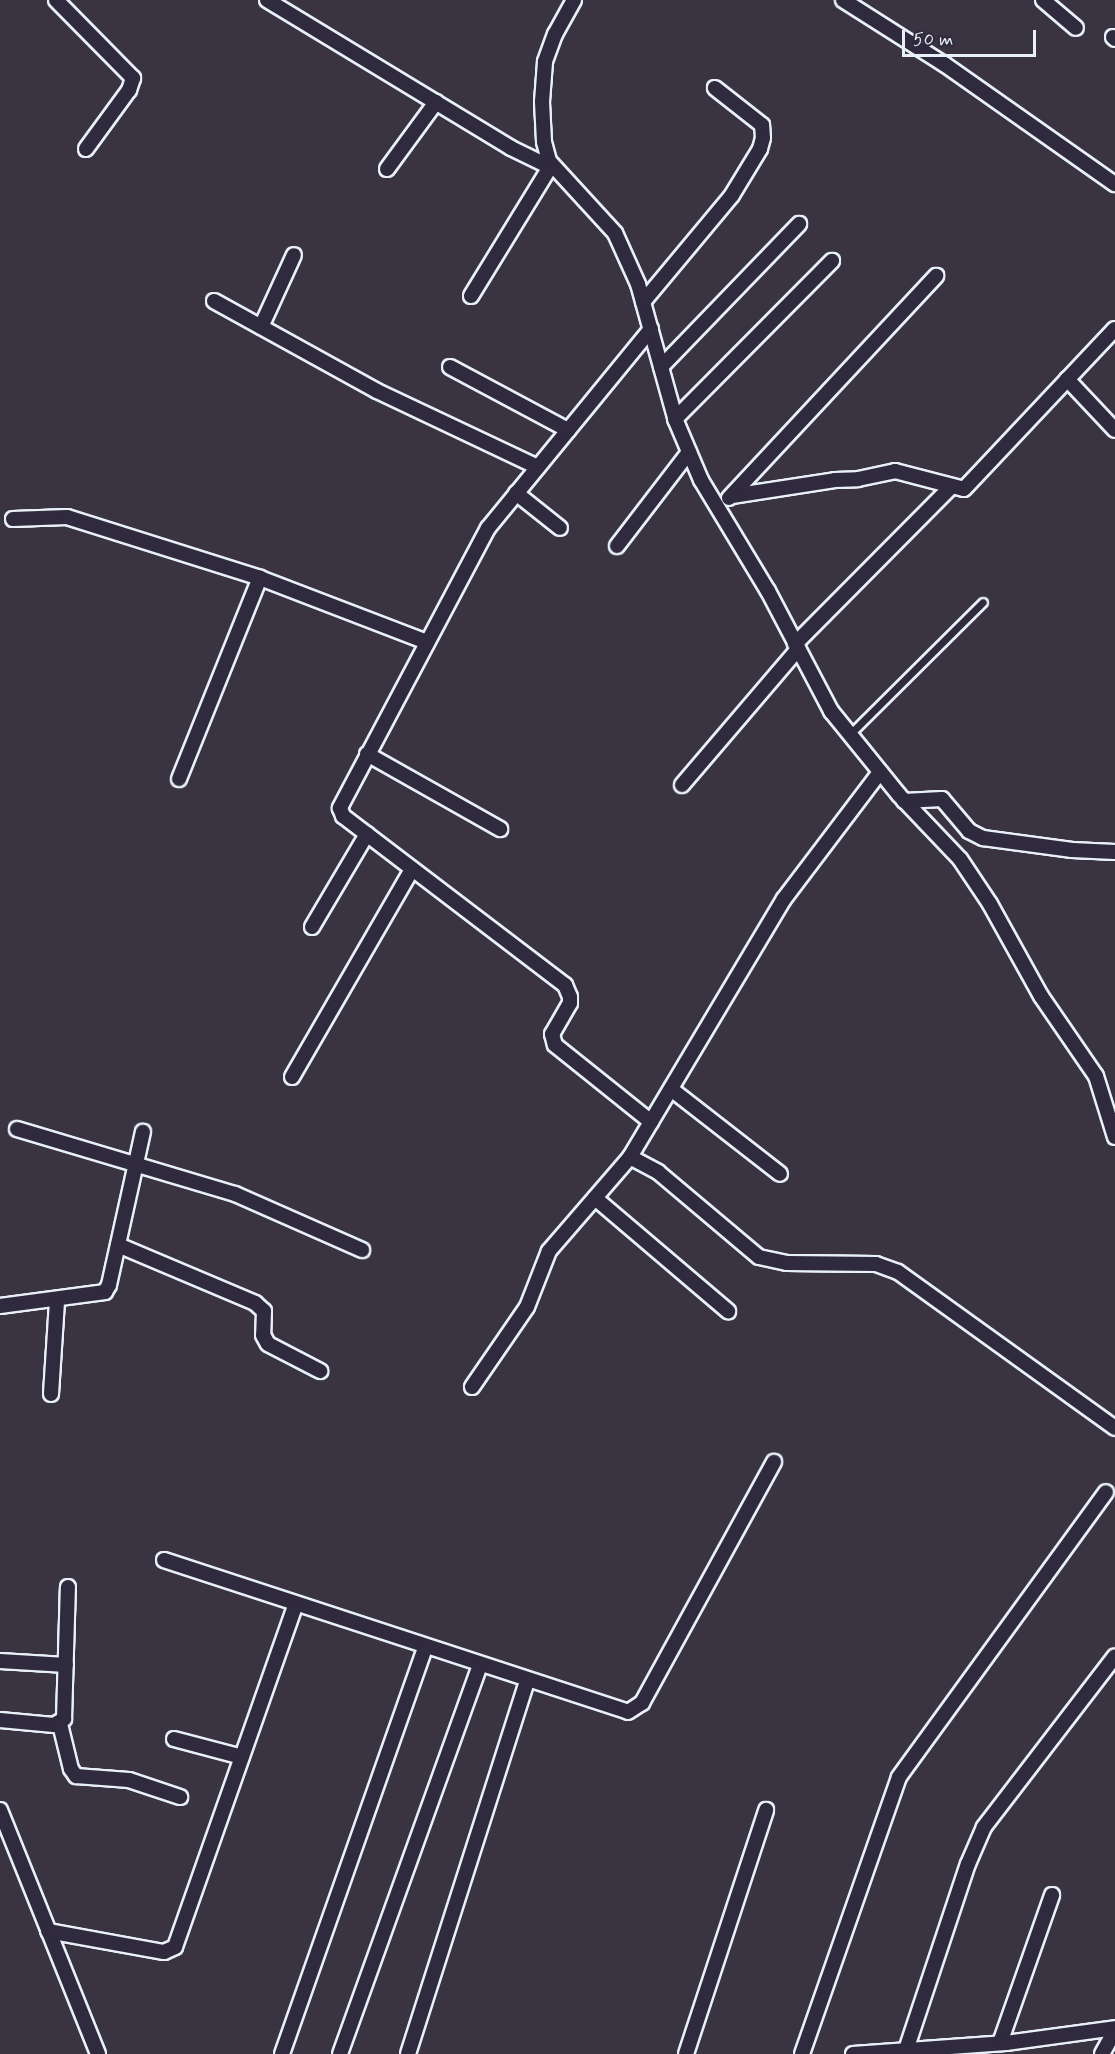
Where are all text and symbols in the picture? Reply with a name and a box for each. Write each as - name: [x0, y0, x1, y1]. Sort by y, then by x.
- scale bar: [905, 18, 1038, 56]
- text: 50 m: [913, 28, 953, 52]

